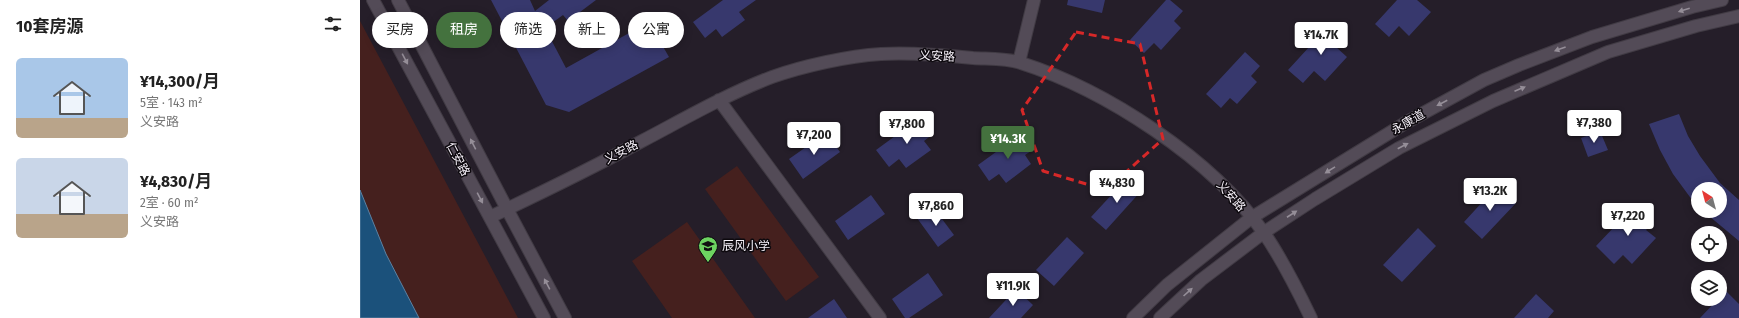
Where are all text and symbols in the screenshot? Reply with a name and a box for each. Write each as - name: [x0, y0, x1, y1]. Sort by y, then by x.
- one-way arrow: [1678, 7, 1690, 13]
- chip: 买房: [372, 12, 428, 48]
- chip: 租房: [436, 12, 492, 48]
- chip: 筛选: [500, 12, 556, 48]
- chip: 新上: [564, 12, 620, 48]
- chip: 公寓: [628, 12, 684, 48]
- icon: filters: [322, 13, 344, 35]
- text: 10套房源: [16, 16, 83, 37]
- pin: ¥14.7K: [1288, 22, 1354, 56]
- text: ¥14.7K: [1304, 27, 1338, 42]
- one-way arrow: [1554, 47, 1566, 53]
- street label: 义安路: [919, 48, 955, 64]
- one-way arrow: [401, 53, 408, 65]
- text: ¥14,300/月: [140, 71, 220, 92]
- icon: home: [48, 74, 96, 122]
- one-way arrow: [1514, 86, 1526, 92]
- text: 5室 · 143 m²: [140, 95, 203, 110]
- one-way arrow: [1436, 100, 1448, 106]
- street label: 永康道: [1389, 107, 1427, 137]
- pin: ¥7,380: [1561, 110, 1627, 144]
- pin: ¥7,800: [874, 111, 940, 145]
- text: 义安路: [140, 114, 179, 129]
- text: ¥7,380: [1576, 115, 1612, 130]
- text: ¥7,800: [889, 116, 925, 131]
- pin: ¥7,200: [781, 122, 847, 156]
- pin: ¥14.3K: [975, 126, 1041, 160]
- text: ¥7,200: [796, 127, 832, 142]
- text: ¥14.3K: [990, 131, 1026, 146]
- street label: 义安路: [602, 137, 640, 167]
- one-way arrow: [470, 138, 476, 150]
- street label: 仁安路: [443, 140, 473, 178]
- one-way arrow: [1397, 143, 1409, 149]
- one-way arrow: [1325, 166, 1336, 173]
- pin: ¥4,830: [1084, 170, 1150, 204]
- text: ¥4,830/月: [140, 171, 212, 192]
- icon: home: [48, 174, 96, 222]
- text: ¥4,830: [1099, 175, 1135, 190]
- street label: 义安路: [1214, 178, 1248, 214]
- pin: ¥13.2K: [1457, 178, 1523, 212]
- north arrow: [1691, 182, 1727, 218]
- map controls: [1691, 182, 1727, 306]
- text: ¥13.2K: [1473, 183, 1507, 198]
- one-way arrow: [476, 192, 483, 204]
- pin: ¥7,860: [903, 193, 969, 227]
- text: 2室 · 60 m²: [140, 195, 199, 210]
- text: ¥7,860: [918, 198, 954, 213]
- pin: ¥7,220: [1595, 203, 1661, 237]
- text: ¥7,220: [1611, 208, 1645, 223]
- one-way arrow: [1287, 210, 1298, 218]
- text: 义安路: [140, 214, 179, 229]
- button: locate: [1691, 226, 1727, 262]
- school or university icon: 辰风小学: [697, 235, 719, 263]
- place label: 辰风小学: [722, 239, 770, 253]
- button: layers: [1691, 270, 1727, 306]
- pin: ¥11.9K: [980, 273, 1046, 307]
- one-way arrow: [543, 278, 550, 290]
- text: ¥11.9K: [996, 278, 1030, 293]
- one-way arrow: [1183, 287, 1193, 296]

